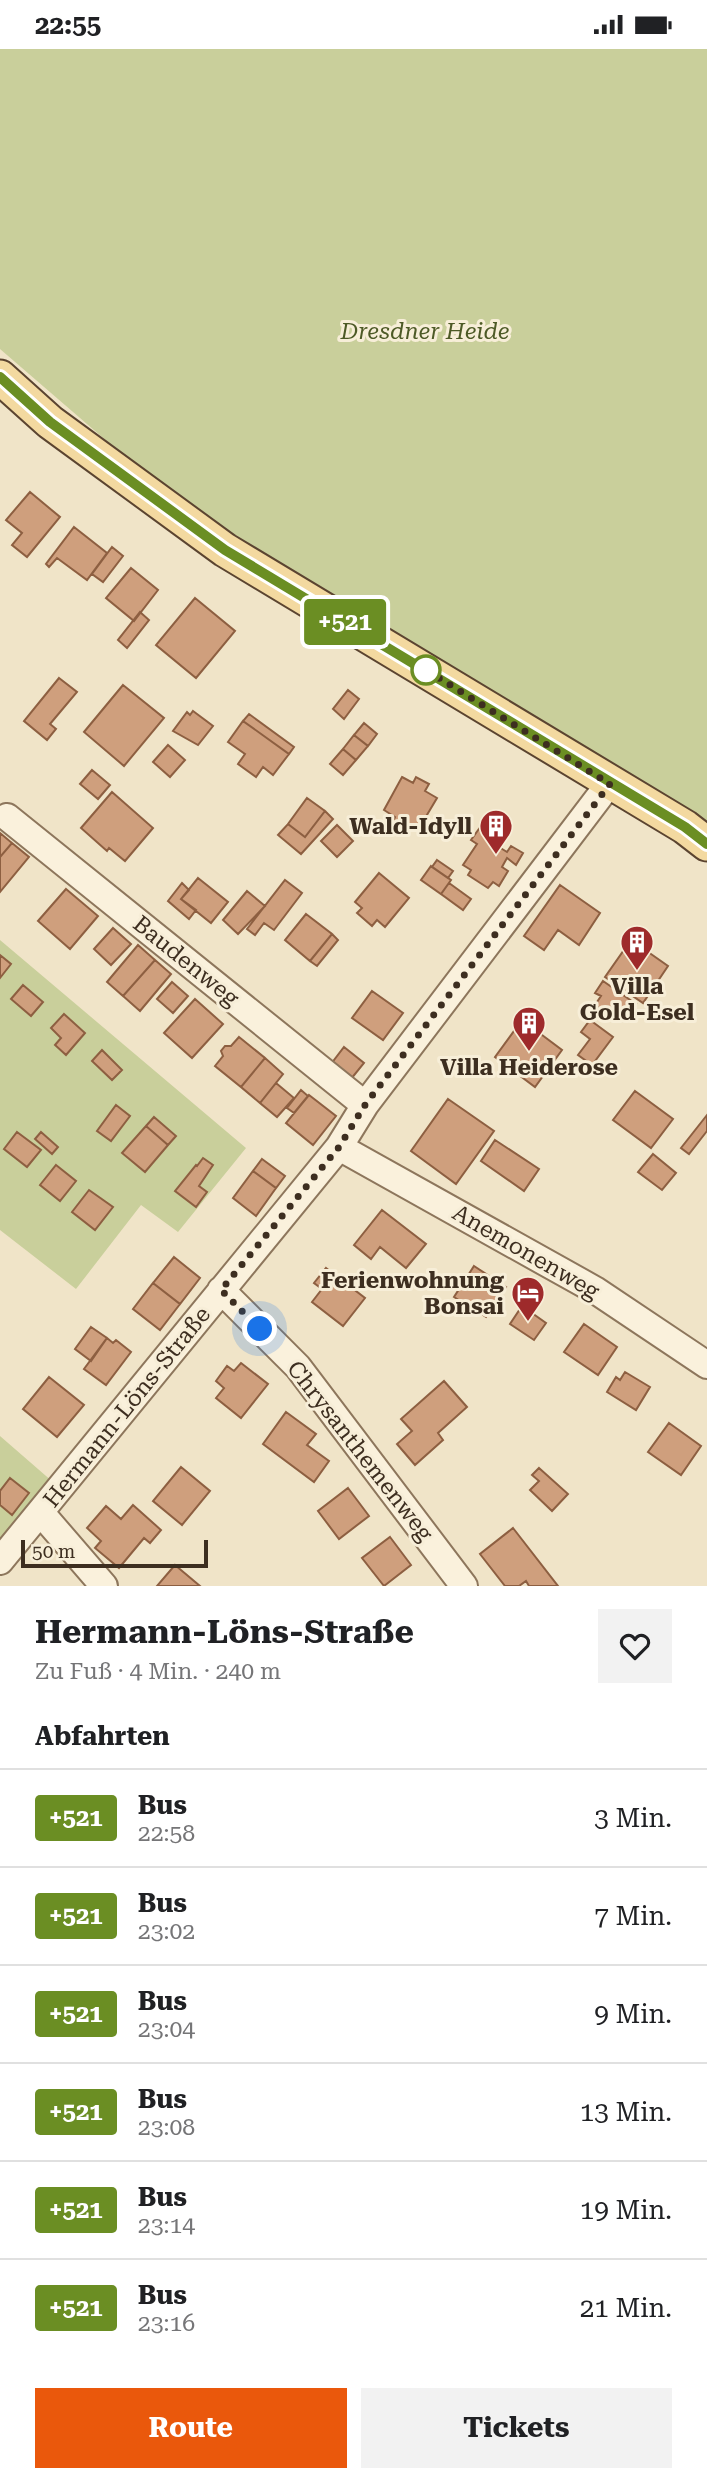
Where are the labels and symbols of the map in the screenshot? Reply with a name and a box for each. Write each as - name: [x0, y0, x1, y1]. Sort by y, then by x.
- park label: Dresdner Heide: [340, 318, 509, 345]
- line badge: +521: [296, 599, 394, 645]
- unlabelled marker: [411, 655, 441, 685]
- building icon: Wald-Idyll: [477, 807, 515, 856]
- place label: Wald-Idyll: [349, 813, 472, 840]
- street label: Baudenweg: [128, 910, 244, 1012]
- building icon: Villa Gold-Esel: [618, 923, 656, 972]
- place label: Villa Gold-Esel: [580, 973, 695, 1026]
- building icon: Villa Heiderose: [510, 1004, 548, 1053]
- place label: Villa Heiderose: [440, 1054, 618, 1081]
- street label: Anemonenweg: [448, 1199, 604, 1305]
- place label: Ferienwohnung Bonsai: [321, 1267, 505, 1320]
- hotel icon: Ferienwohnung Bonsai: [509, 1274, 547, 1323]
- street label: Hermann-Löns-Straße: [38, 1301, 216, 1513]
- your location: [242, 1311, 277, 1346]
- street label: Chrysanthemenweg: [281, 1356, 439, 1546]
- scale bar: [21, 1537, 208, 1569]

